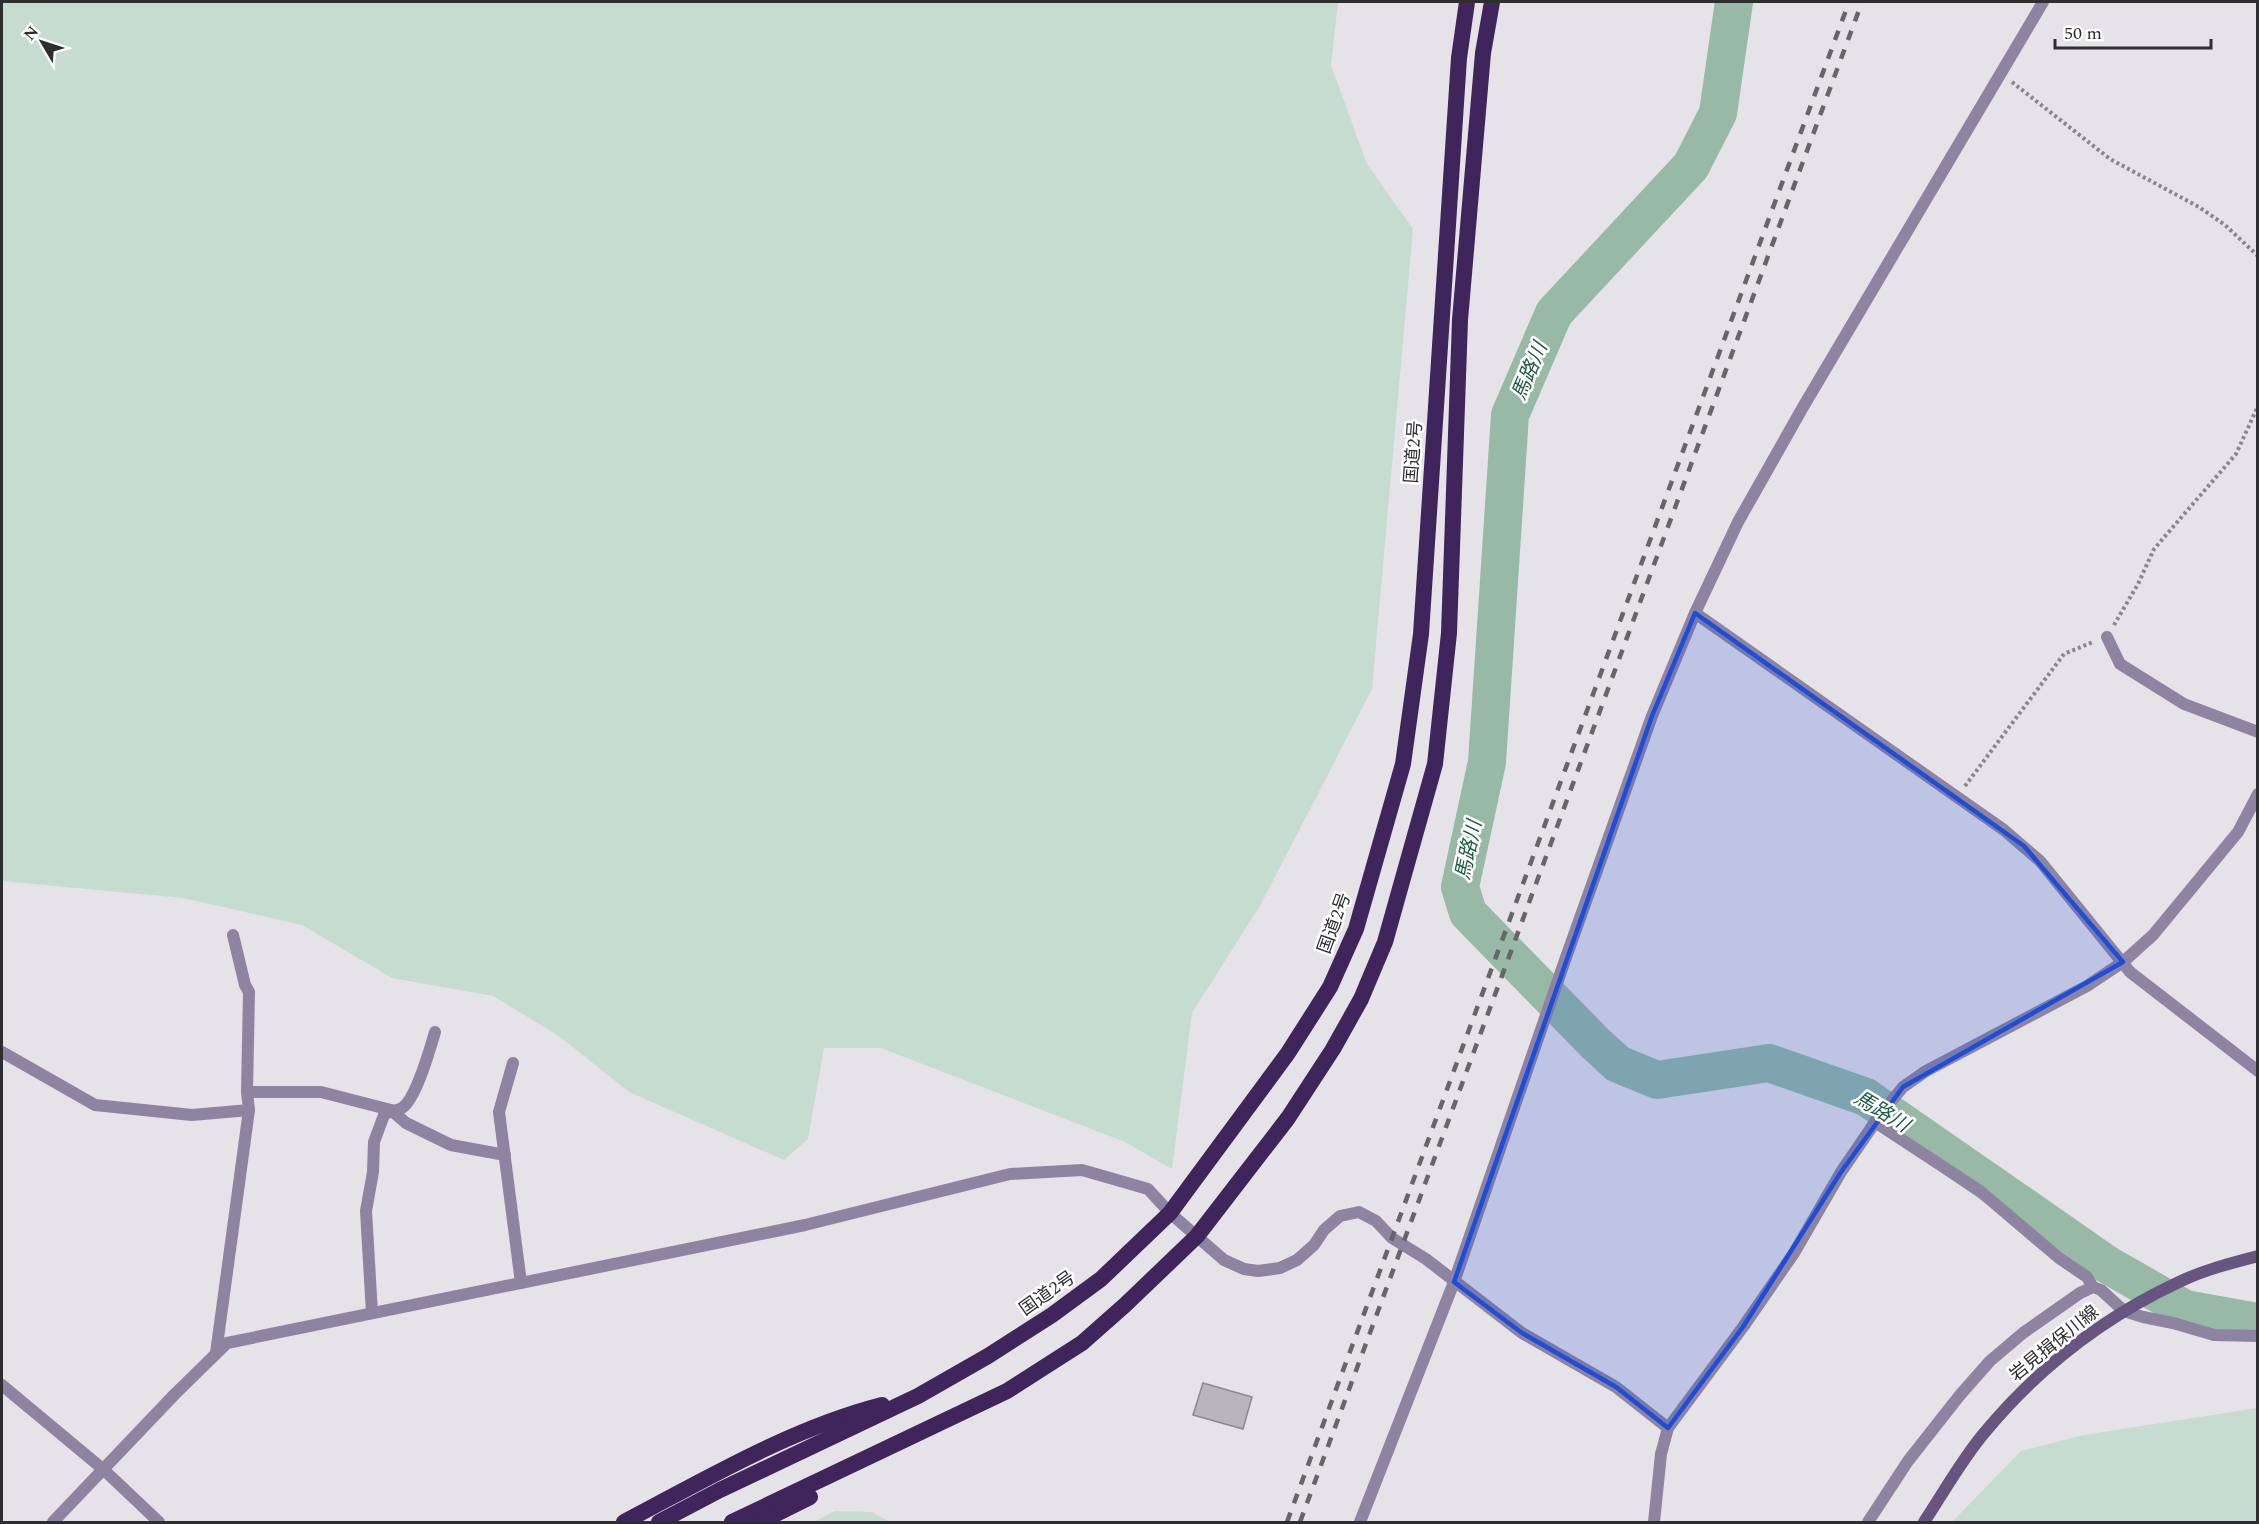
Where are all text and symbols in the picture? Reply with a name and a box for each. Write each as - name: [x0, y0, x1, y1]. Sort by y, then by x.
- north arrow: [12, 12, 72, 72]
- scale bar: [2055, 12, 2211, 50]
- text: 50 m: [2064, 20, 2102, 47]
- text: N: [18, 21, 45, 46]
- water label: 馬路川: [1504, 336, 1556, 405]
- street label: 国道2号: [1398, 420, 1429, 484]
- water label: 馬路川: [1448, 816, 1490, 883]
- street label: 国道2号: [1311, 889, 1358, 957]
- water label: 馬路川: [1848, 1084, 1917, 1141]
- street label: 国道2号: [1014, 1264, 1081, 1323]
- street label: 岩見揖保川線: [2004, 1299, 2105, 1388]

